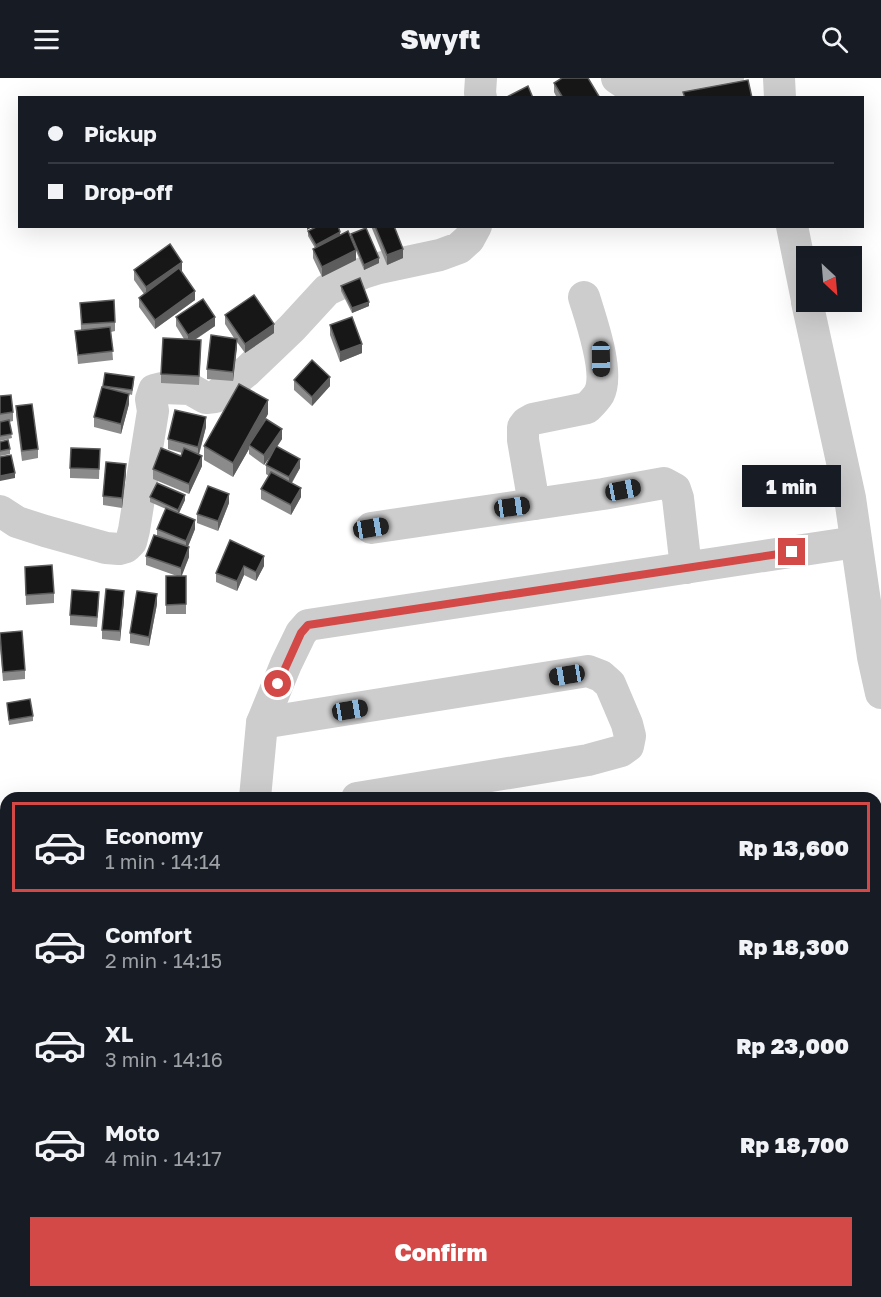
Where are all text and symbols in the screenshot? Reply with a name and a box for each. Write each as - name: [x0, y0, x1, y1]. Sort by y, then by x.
- icon: menu: [30, 23, 63, 56]
- text: Swyft: [401, 23, 480, 55]
- icon: search: [818, 23, 851, 56]
- text: Pickup: [84, 120, 157, 147]
- text: Drop-off: [84, 178, 173, 205]
- north arrow: [796, 246, 862, 312]
- map controls: [796, 246, 862, 312]
- car: [592, 341, 610, 377]
- callout: 1 min: [742, 465, 842, 507]
- text: 1 min: [766, 474, 817, 498]
- car: [604, 478, 642, 502]
- car: [493, 496, 531, 518]
- car: [352, 516, 390, 540]
- route end: [778, 538, 805, 565]
- car: [548, 663, 586, 687]
- route start: [264, 670, 291, 697]
- car: [331, 698, 369, 722]
- icon: car: [33, 820, 87, 874]
- text: Economy: [105, 822, 203, 849]
- text: Rp 13,600: [738, 834, 849, 861]
- text: 1 min · 14:14: [105, 849, 221, 873]
- icon: car: [33, 919, 87, 973]
- text: Comfort: [105, 921, 192, 948]
- text: Rp 18,300: [738, 933, 849, 960]
- text: 2 min · 14:15: [105, 948, 222, 972]
- icon: car: [33, 1018, 87, 1072]
- text: XL: [105, 1020, 133, 1047]
- text: Rp 23,000: [736, 1032, 849, 1059]
- text: 3 min · 14:16: [105, 1047, 223, 1071]
- icon: car: [33, 1117, 87, 1171]
- text: Moto: [105, 1119, 160, 1146]
- text: Rp 18,700: [740, 1131, 849, 1158]
- text: 4 min · 14:17: [105, 1146, 222, 1170]
- button: Confirm: [30, 1217, 852, 1286]

